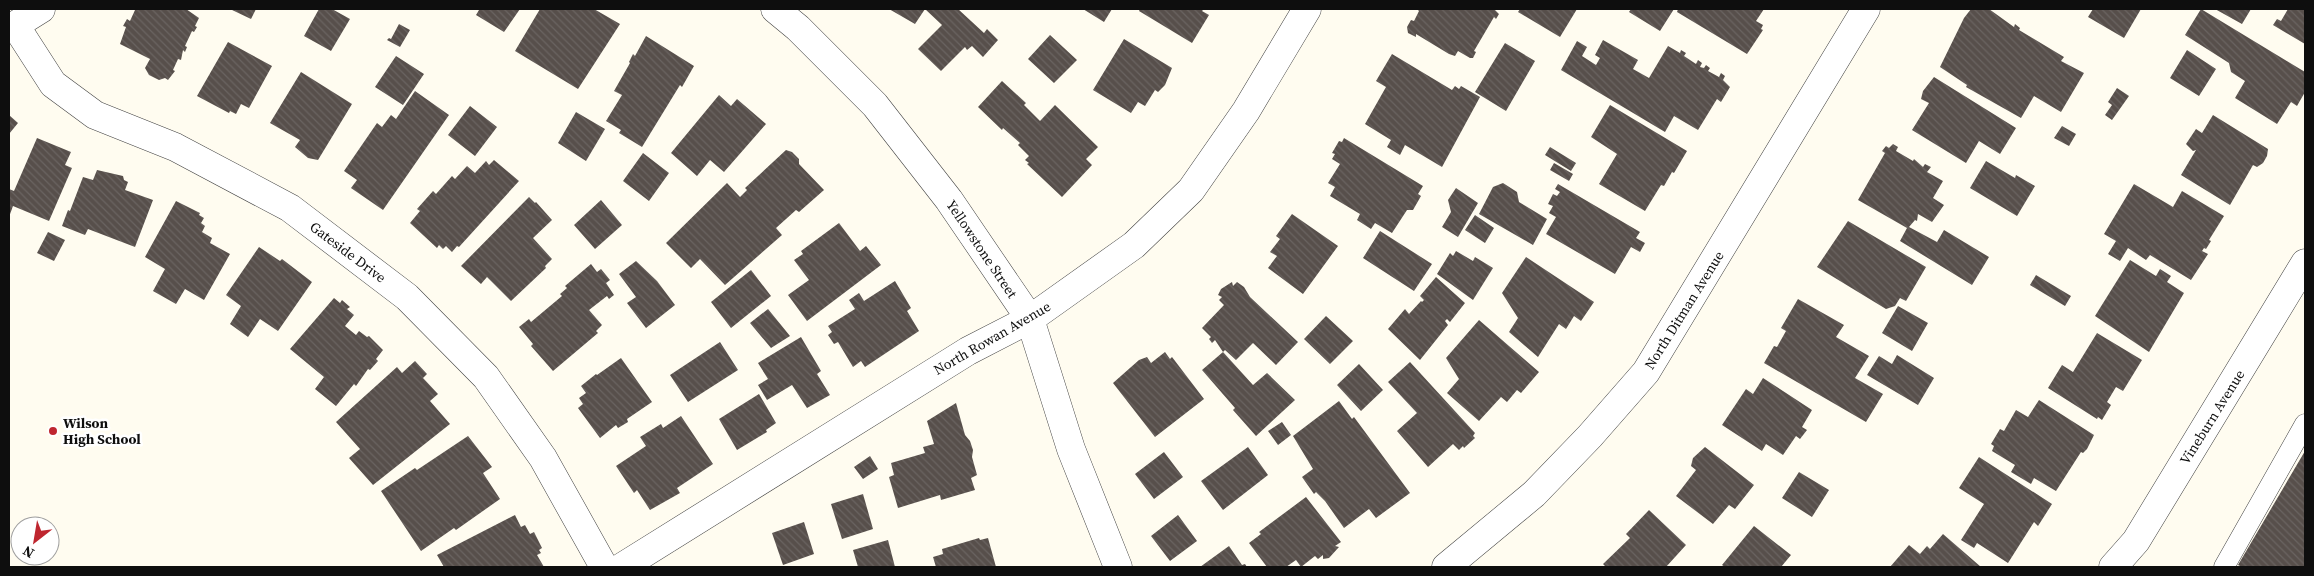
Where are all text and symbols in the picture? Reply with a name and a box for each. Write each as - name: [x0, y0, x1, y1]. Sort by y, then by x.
- street label: Yellowstone Street: [942, 196, 1023, 302]
- street label: Gateside Drive: [306, 217, 390, 287]
- street label: North Ditman Avenue: [1639, 247, 1729, 373]
- street label: North Rowan Avenue: [930, 296, 1054, 380]
- street label: Vineburn Avenue: [2175, 366, 2249, 468]
- place label: Wilson High School: [63, 413, 141, 449]
- marker: Wilson High School: [47, 425, 59, 437]
- north arrow: [10, 516, 60, 566]
- text: N: [19, 541, 38, 563]

